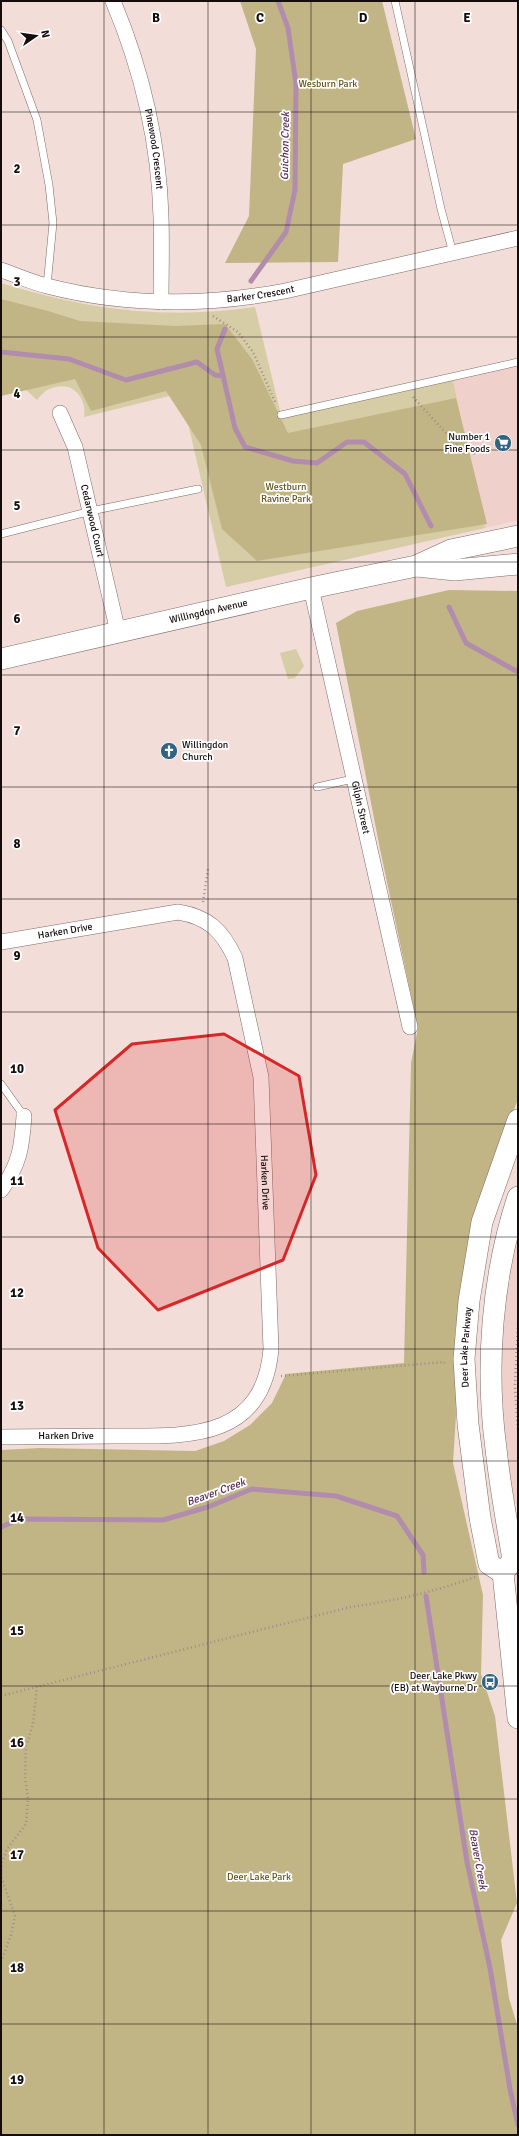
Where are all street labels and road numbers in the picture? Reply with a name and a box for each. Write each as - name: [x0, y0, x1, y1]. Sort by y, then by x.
- street label: Pinewood Crescent: [142, 107, 166, 190]
- street label: Barker Crescent: [226, 283, 296, 305]
- street label: Cedarwood Court: [78, 483, 107, 559]
- street label: Willingdon Avenue: [168, 597, 249, 626]
- street label: Gilpin Street: [349, 780, 372, 836]
- street label: Harken Drive: [37, 921, 93, 942]
- street label: Harken Drive: [258, 1155, 272, 1210]
- street label: Deer Lake Parkway: [458, 1306, 474, 1388]
- street label: Harken Drive: [38, 1430, 94, 1442]

